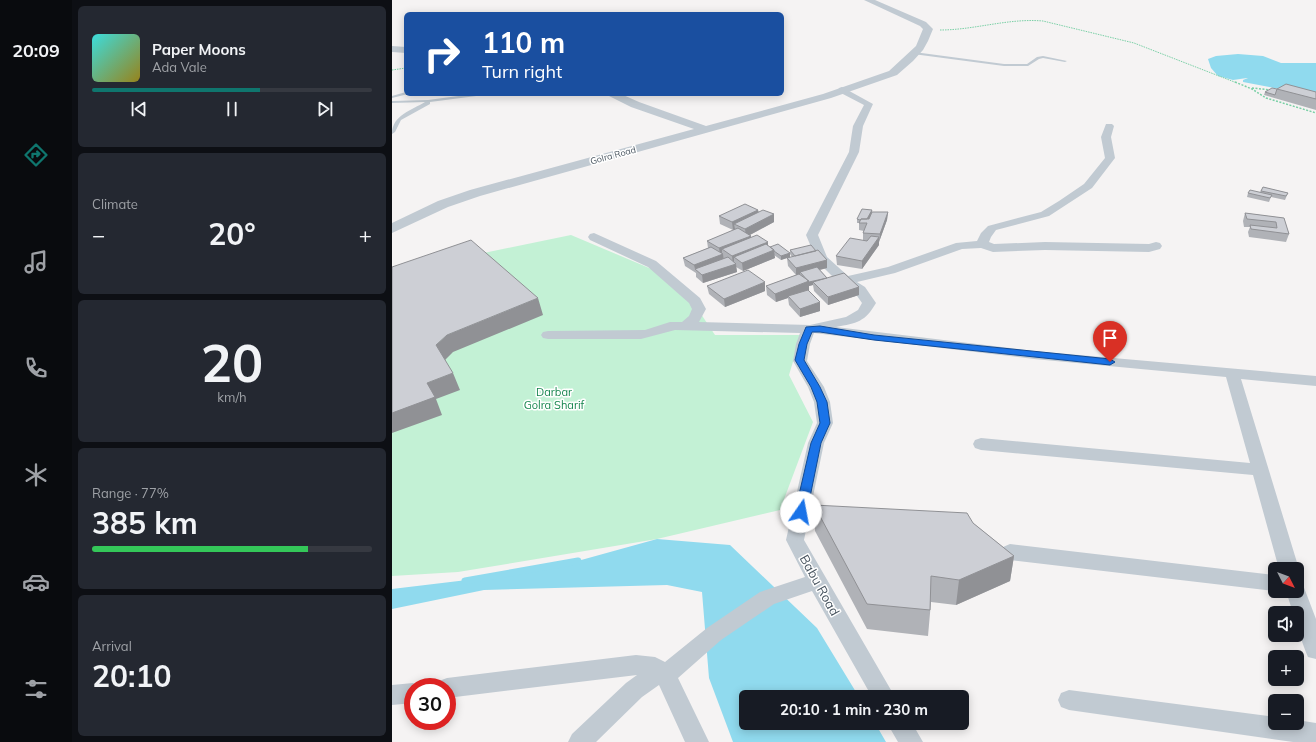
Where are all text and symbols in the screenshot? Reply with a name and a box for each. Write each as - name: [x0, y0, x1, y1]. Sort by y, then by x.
- text: 110 m: [482, 25, 565, 60]
- icon: right: [416, 28, 468, 80]
- text: 20:09: [12, 39, 60, 62]
- text: Paper Moons: [152, 40, 246, 59]
- text: Ada Vale: [152, 59, 207, 75]
- text: Turn right: [482, 60, 562, 83]
- icon: previous: [128, 98, 150, 120]
- icon: pause: [221, 98, 243, 120]
- icon: next: [314, 98, 336, 120]
- icon: directions: [22, 141, 50, 169]
- street label: Golra Road: [589, 144, 637, 166]
- text: Climate: [92, 196, 138, 212]
- text: 20°: [208, 215, 256, 253]
- text: −: [92, 221, 105, 249]
- text: +: [359, 221, 372, 249]
- icon: music: [22, 248, 50, 276]
- pin: [1093, 321, 1127, 362]
- icon: arrive: [1099, 327, 1121, 349]
- text: 20: [201, 330, 263, 395]
- icon: phone: [22, 354, 50, 382]
- park label: Darbar Golra Sharif: [524, 385, 585, 412]
- text: km/h: [217, 389, 247, 405]
- icon: climate: [22, 461, 50, 489]
- text: Range · 77%: [92, 485, 169, 501]
- position arrow: [780, 491, 822, 533]
- text: 385 km: [92, 504, 198, 542]
- street label: Babu Road: [797, 552, 843, 618]
- north arrow: [1268, 562, 1304, 598]
- map controls: [1268, 562, 1304, 730]
- icon: car: [22, 568, 50, 596]
- button: sound: [1268, 606, 1304, 642]
- text: Arrival: [92, 638, 132, 654]
- button: +: [1268, 650, 1304, 686]
- text: 20:10: [92, 657, 171, 695]
- icon: filters: [22, 675, 50, 703]
- speed limit sign: 30: [404, 678, 456, 730]
- button: −: [1268, 694, 1304, 730]
- text: 20:10 · 1 min · 230 m: [780, 700, 928, 719]

